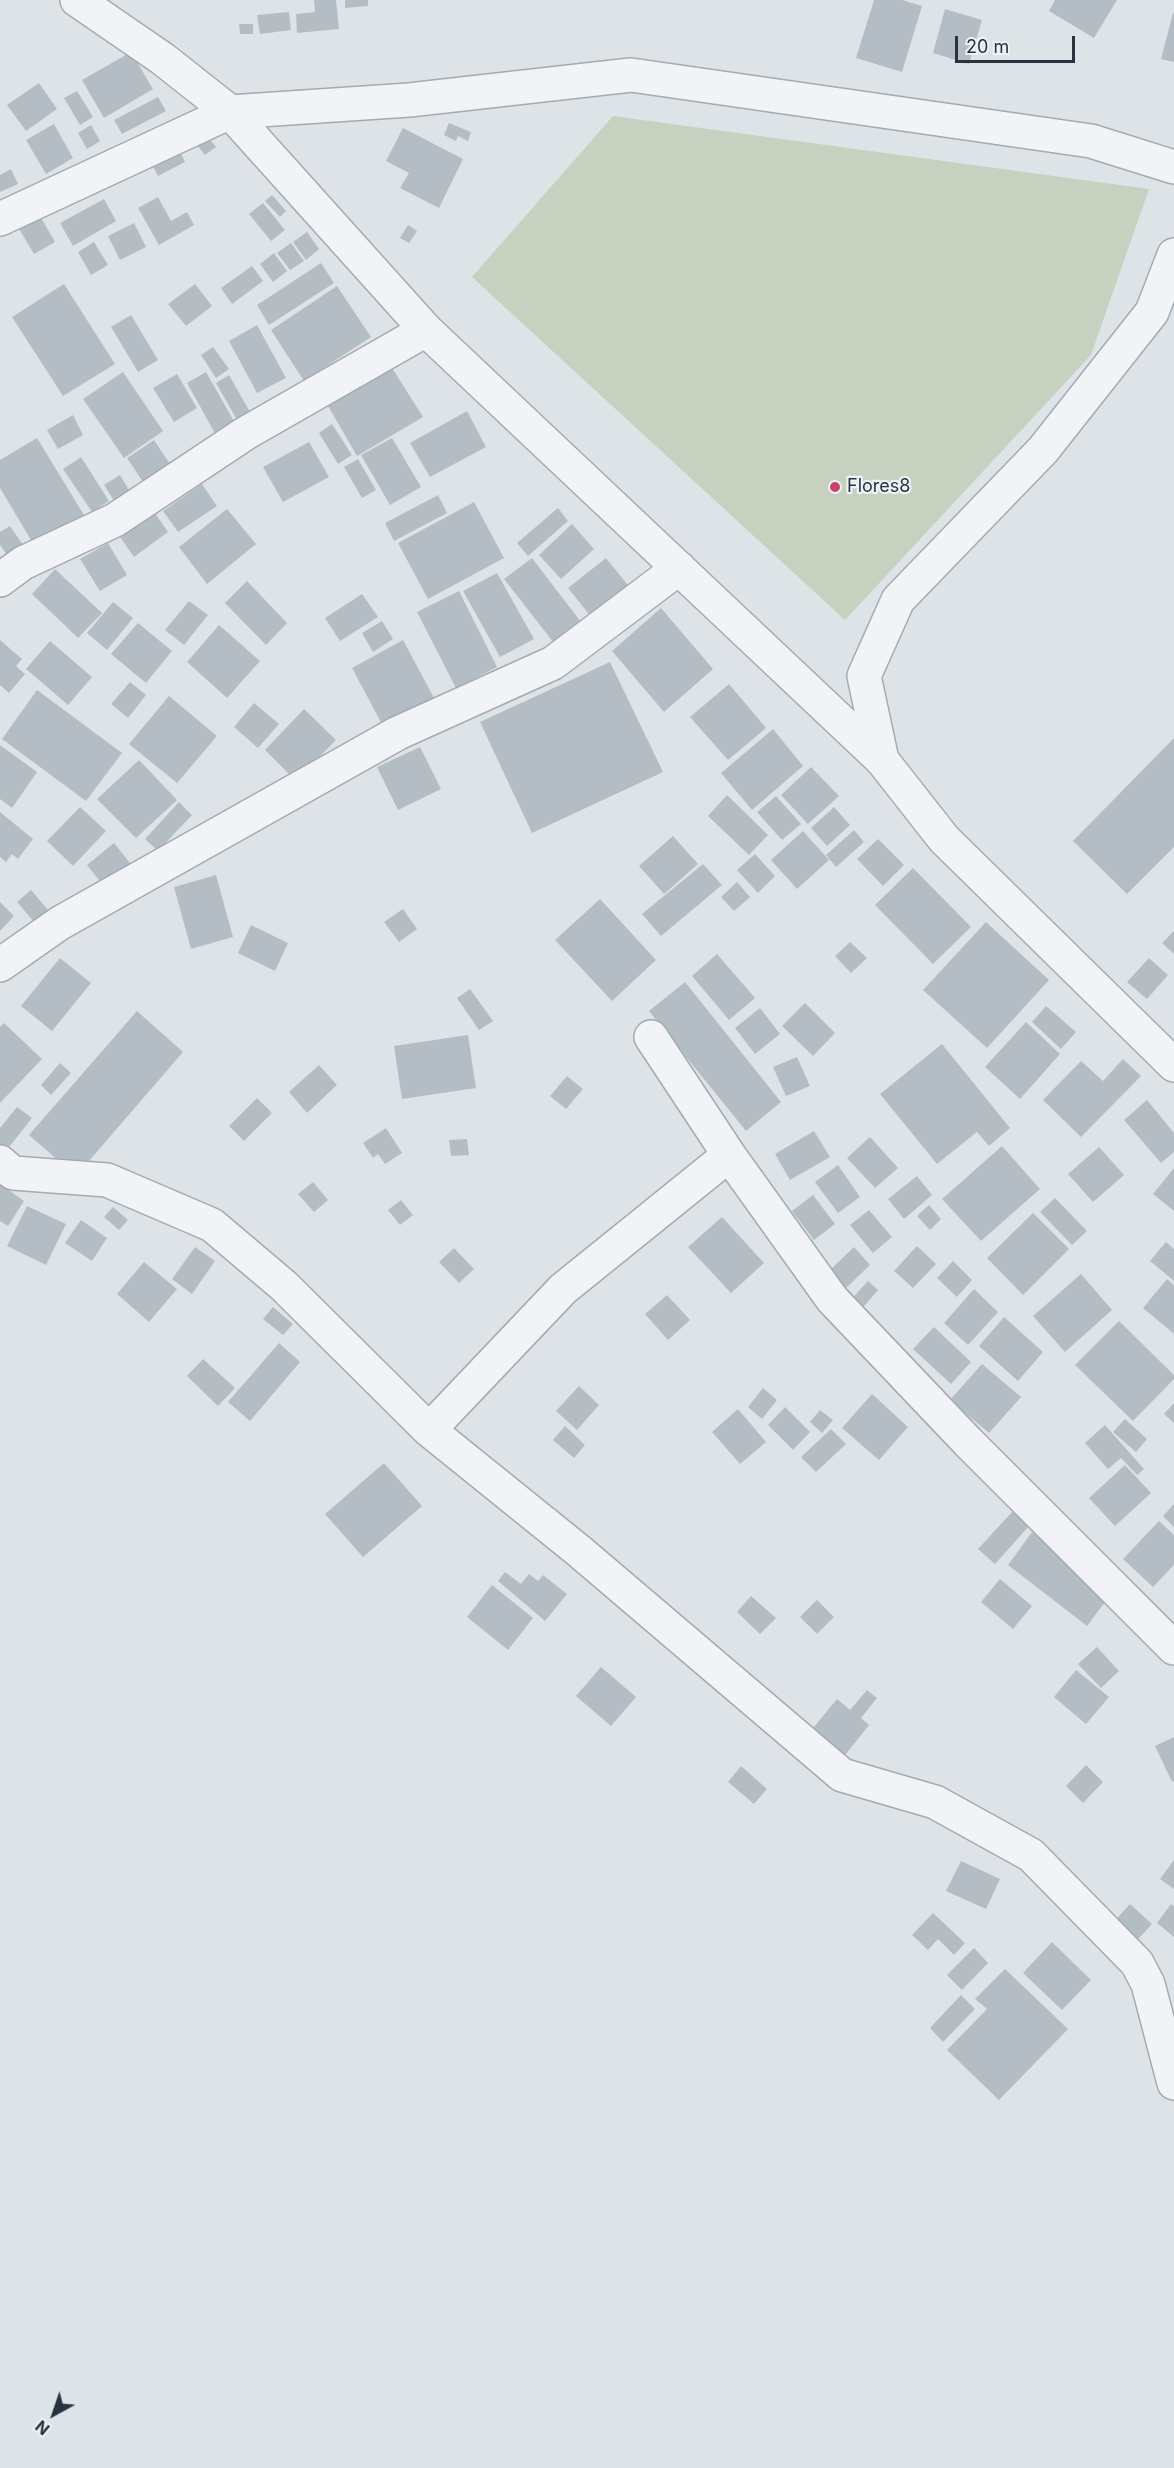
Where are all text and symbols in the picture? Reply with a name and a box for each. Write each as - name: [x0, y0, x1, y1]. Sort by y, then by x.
- scale bar: [958, 24, 1078, 62]
- text: 20 m: [966, 36, 1009, 57]
- place label: Flores8: [847, 476, 910, 498]
- marker: Flores8: [828, 480, 842, 494]
- north arrow: [24, 2384, 84, 2444]
- text: N: [31, 2416, 54, 2439]

